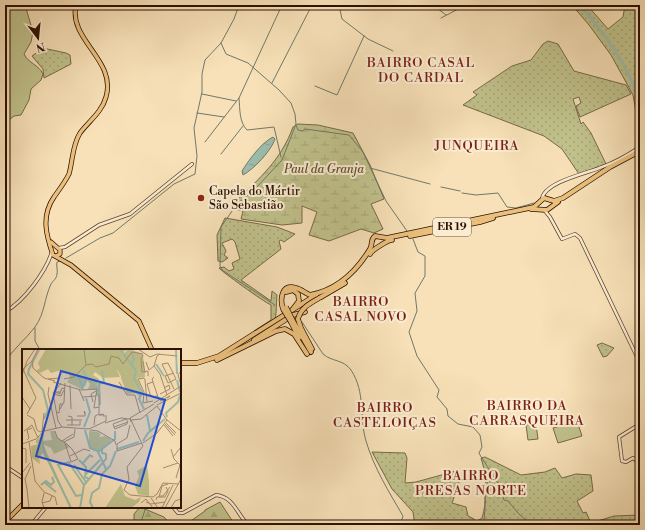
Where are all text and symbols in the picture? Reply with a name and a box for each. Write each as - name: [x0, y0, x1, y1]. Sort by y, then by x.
- north arrow: [18, 18, 58, 58]
- text: N: [34, 39, 47, 55]
- district label: BAIRRO CASAL DO CARDAL: [366, 55, 475, 86]
- district label: JUNQUEIRA: [433, 138, 520, 154]
- park label: Paul da Granja: [283, 162, 364, 177]
- place label: Capela do Mártir São Sebastião: [209, 184, 300, 213]
- marker: Capela do Mártir São Sebastião: [196, 193, 206, 203]
- road number: ER 19: [433, 218, 471, 236]
- district label: BAIRRO CASAL NOVO: [315, 294, 407, 325]
- inset map: [22, 349, 181, 508]
- district label: BAIRRO DA CARRASQUEIRA: [469, 398, 585, 429]
- district label: BAIRRO CASTELOIÇAS: [333, 400, 437, 431]
- district label: BAIRRO PRESAS NORTE: [415, 468, 527, 499]

